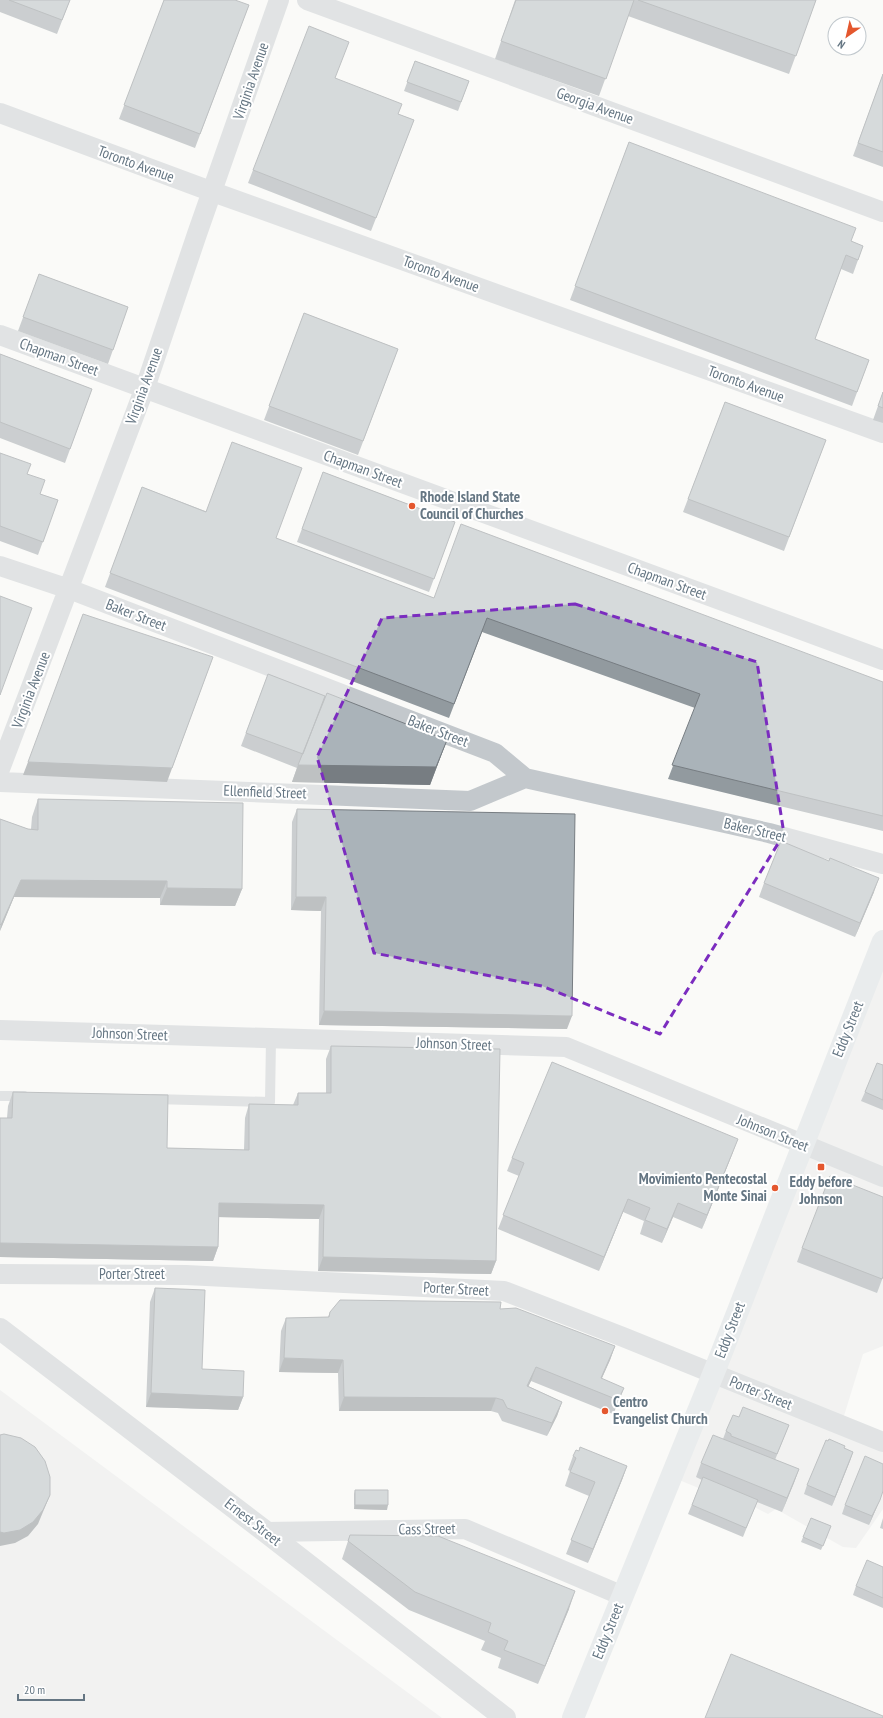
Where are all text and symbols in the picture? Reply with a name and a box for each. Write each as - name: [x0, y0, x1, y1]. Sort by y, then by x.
- north arrow: [827, 16, 867, 56]
- text: N: [835, 37, 848, 52]
- street label: Virginia Avenue: [228, 40, 273, 123]
- street label: Georgia Avenue: [554, 83, 636, 128]
- street label: Toronto Avenue: [95, 141, 177, 186]
- street label: Toronto Avenue: [400, 251, 482, 296]
- street label: Chapman Street: [17, 333, 101, 380]
- street label: Virginia Avenue: [120, 345, 166, 428]
- street label: Toronto Avenue: [705, 361, 787, 406]
- street label: Chapman Street: [321, 445, 405, 492]
- place label: Rhode Island State Council of Churches: [420, 487, 524, 523]
- marker: Rhode Island State Council of Churches: [407, 501, 417, 511]
- street label: Chapman Street: [625, 557, 709, 604]
- street label: Baker Street: [103, 594, 169, 635]
- street label: Virginia Avenue: [7, 649, 54, 732]
- street label: Baker Street: [405, 710, 471, 751]
- street label: Ellenfield Street: [223, 781, 307, 802]
- street label: Baker Street: [722, 813, 788, 846]
- street label: Eddy Street: [828, 998, 867, 1060]
- street label: Johnson Street: [91, 1023, 168, 1044]
- street label: Johnson Street: [415, 1033, 492, 1054]
- street label: Johnson Street: [734, 1109, 812, 1156]
- marker: Eddy before Johnson: [816, 1162, 826, 1172]
- place label: Movimiento Pentecostal Monte Sinai: [639, 1169, 767, 1205]
- place label: Eddy before Johnson: [790, 1172, 853, 1208]
- marker: Movimiento Pentecostal Monte Sinai: [770, 1183, 780, 1193]
- street label: Porter Street: [99, 1264, 165, 1283]
- street label: Porter Street: [423, 1277, 489, 1300]
- street label: Eddy Street: [710, 1299, 749, 1361]
- street label: Porter Street: [727, 1371, 795, 1414]
- place label: Centro Evangelist Church: [613, 1392, 708, 1428]
- marker: Centro Evangelist Church: [600, 1406, 610, 1416]
- street label: Ernest Street: [221, 1494, 285, 1550]
- street label: Cass Street: [398, 1519, 456, 1538]
- street label: Eddy Street: [588, 1600, 627, 1662]
- scale bar: [18, 1676, 84, 1702]
- text: 20 m: [24, 1682, 45, 1697]

